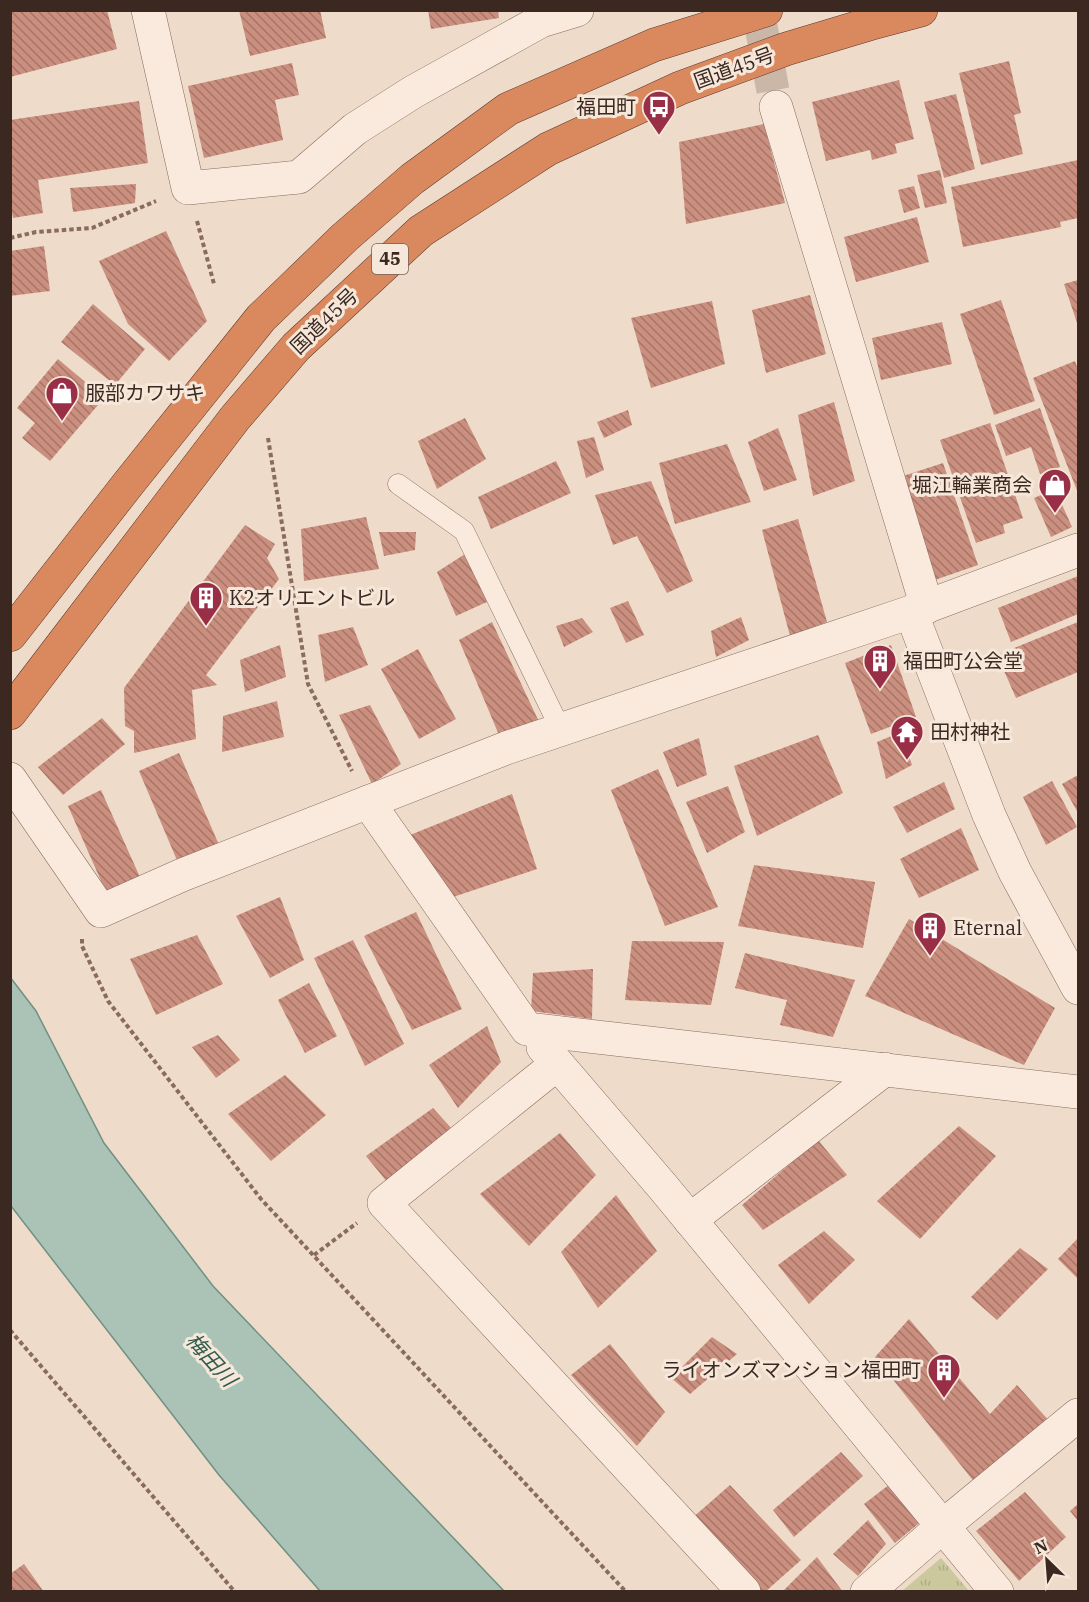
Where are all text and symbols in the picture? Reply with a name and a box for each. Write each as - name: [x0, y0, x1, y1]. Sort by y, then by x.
- street label: 国道45号: [690, 40, 778, 95]
- bus stop icon: 福田町: [641, 89, 677, 136]
- place label: 福田町: [576, 93, 636, 120]
- road number: 45: [372, 244, 408, 274]
- street label: 国道45号: [284, 282, 363, 360]
- shop icon: 服部カワサキ: [44, 375, 80, 422]
- place label: 服部カワサキ: [85, 379, 205, 406]
- shop icon: 堀江輪業商会: [1037, 467, 1073, 514]
- place label: 堀江輪業商会: [912, 471, 1032, 498]
- building icon: K2オリエントビル: [188, 580, 224, 627]
- place label: K2オリエントビル: [229, 584, 395, 611]
- building icon: 福田町公会堂: [862, 643, 898, 690]
- place label: 福田町公会堂: [903, 647, 1023, 674]
- temple icon: 田村神社: [889, 714, 925, 761]
- place label: 田村神社: [930, 718, 1010, 745]
- building icon: Eternal: [912, 910, 948, 957]
- place label: Eternal: [953, 914, 1022, 941]
- water label: 梅田川: [180, 1327, 245, 1394]
- building icon: ライオンズマンション福田町: [926, 1352, 962, 1399]
- place label: ライオンズマンション福田町: [661, 1356, 921, 1383]
- north arrow: [1017, 1530, 1077, 1590]
- text: N: [1031, 1535, 1051, 1558]

